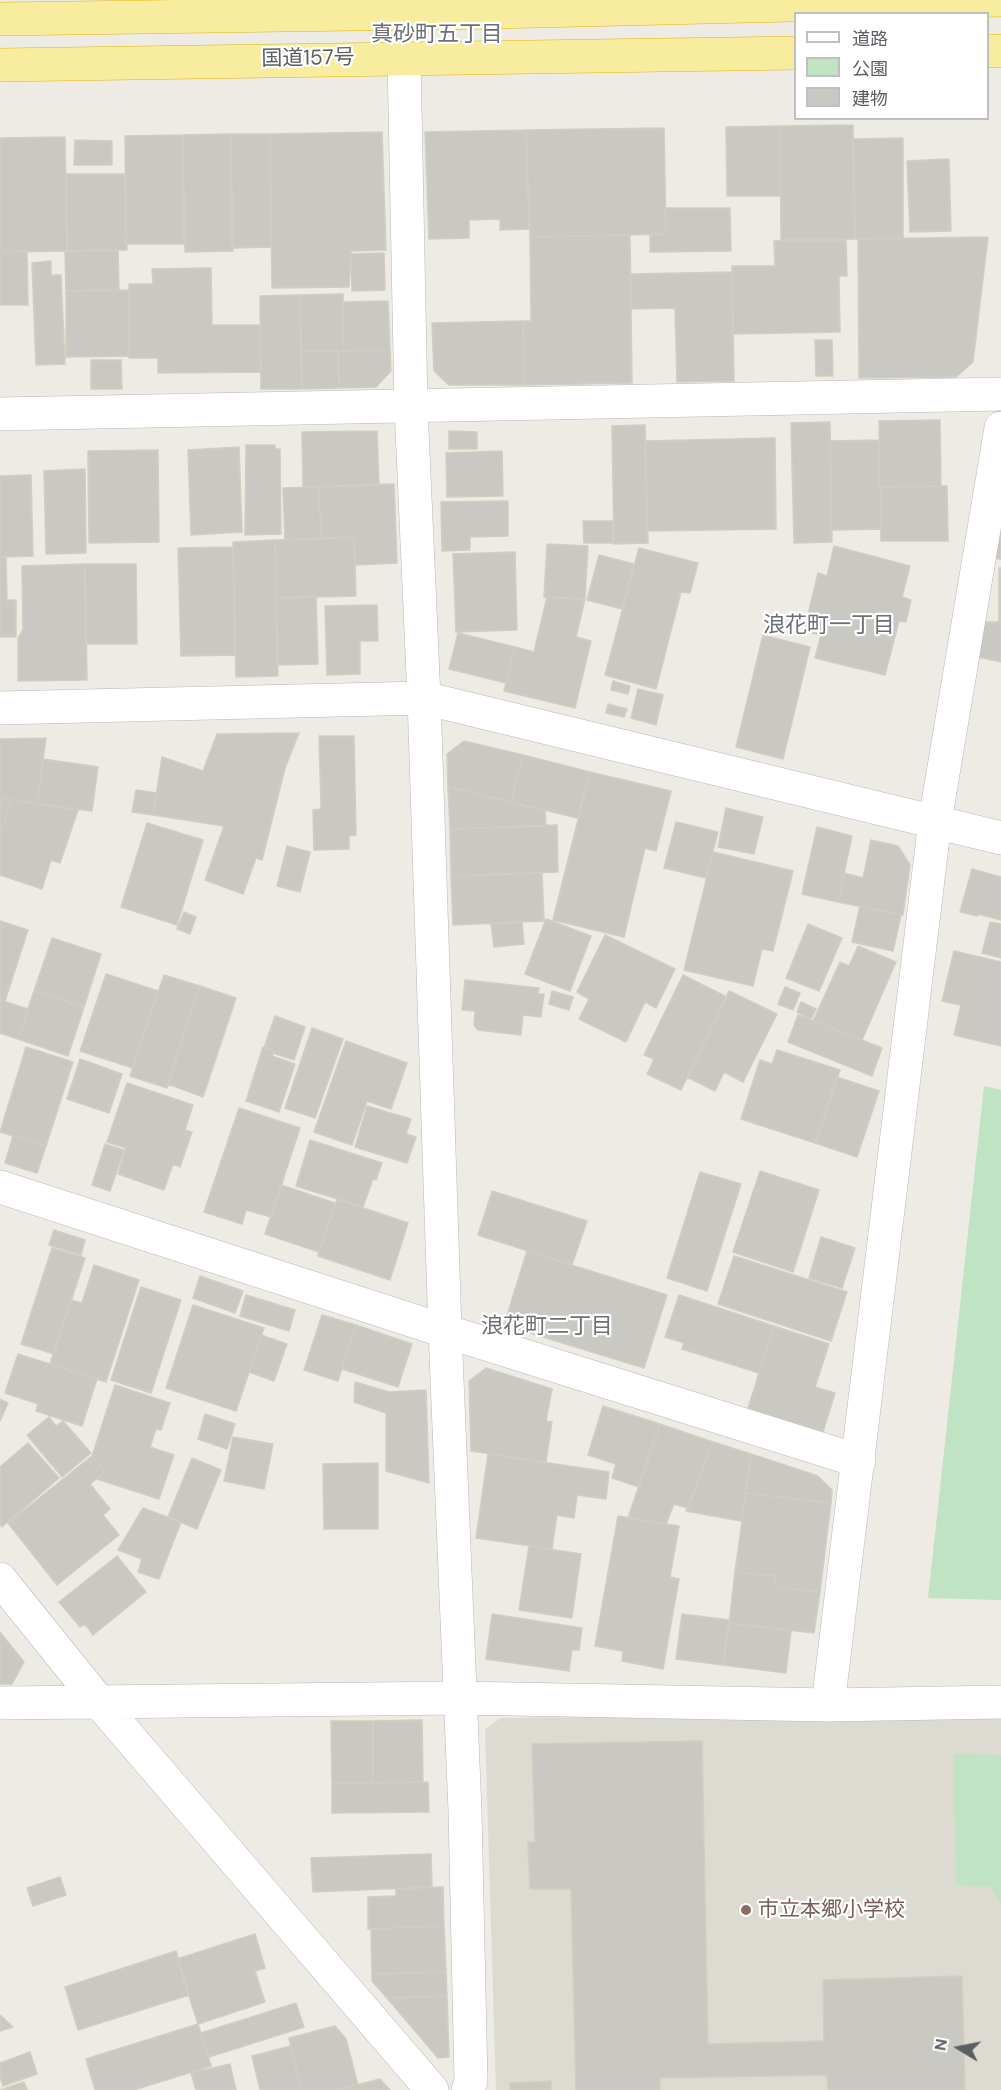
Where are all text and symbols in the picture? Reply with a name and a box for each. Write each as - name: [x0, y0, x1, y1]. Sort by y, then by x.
- legend: [794, 12, 989, 120]
- district label: 真砂町五丁目: [371, 22, 503, 48]
- text: 道路: [852, 27, 888, 51]
- street label: 国道157号: [261, 46, 355, 72]
- text: 公園: [852, 57, 888, 81]
- text: 建物: [852, 87, 888, 111]
- district label: 浪花町一丁目: [763, 613, 895, 639]
- district label: 浪花町二丁目: [481, 1314, 613, 1340]
- place label: 市立本郷小学校: [758, 1897, 905, 1923]
- marker: 市立本郷小学校: [739, 1903, 753, 1917]
- north arrow: [929, 2018, 989, 2078]
- text: N: [929, 2037, 952, 2052]

